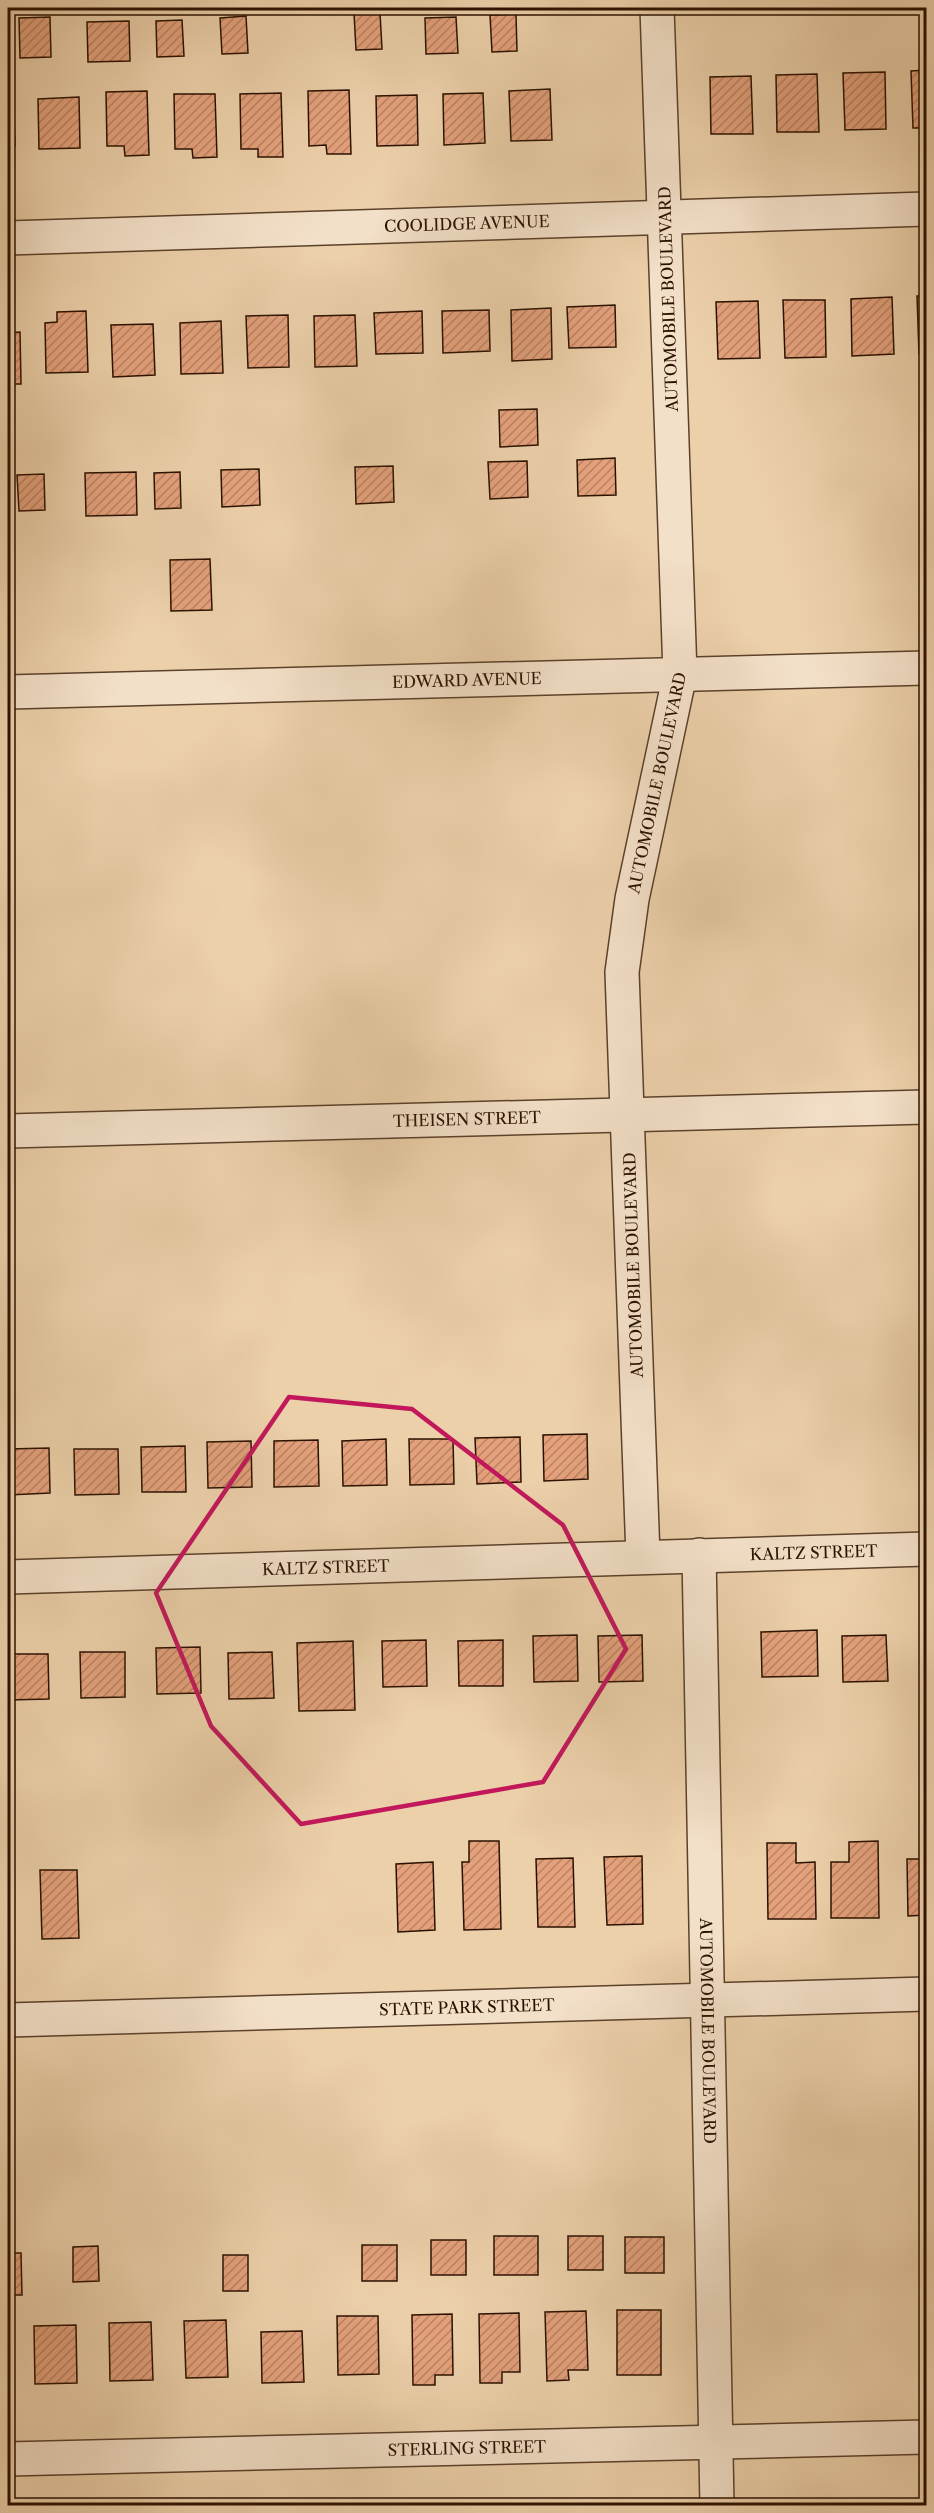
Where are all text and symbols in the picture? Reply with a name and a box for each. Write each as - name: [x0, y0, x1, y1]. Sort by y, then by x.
- street label: AUTOMOBILE BOULEVARD: [654, 186, 682, 413]
- street label: COOLIDGE AVENUE: [384, 211, 550, 236]
- street label: EDWARD AVENUE: [392, 668, 542, 692]
- street label: AUTOMOBILE BOULEVARD: [623, 670, 690, 896]
- street label: THEISEN STREET: [392, 1107, 541, 1131]
- street label: AUTOMOBILE BOULEVARD: [619, 1152, 647, 1379]
- street label: KALTZ STREET: [750, 1540, 878, 1564]
- street label: KALTZ STREET: [262, 1555, 390, 1579]
- street label: AUTOMOBILE BOULEVARD: [696, 1917, 720, 2144]
- street label: STATE PARK STREET: [379, 1995, 555, 2019]
- street label: STERLING STREET: [387, 2436, 546, 2460]

